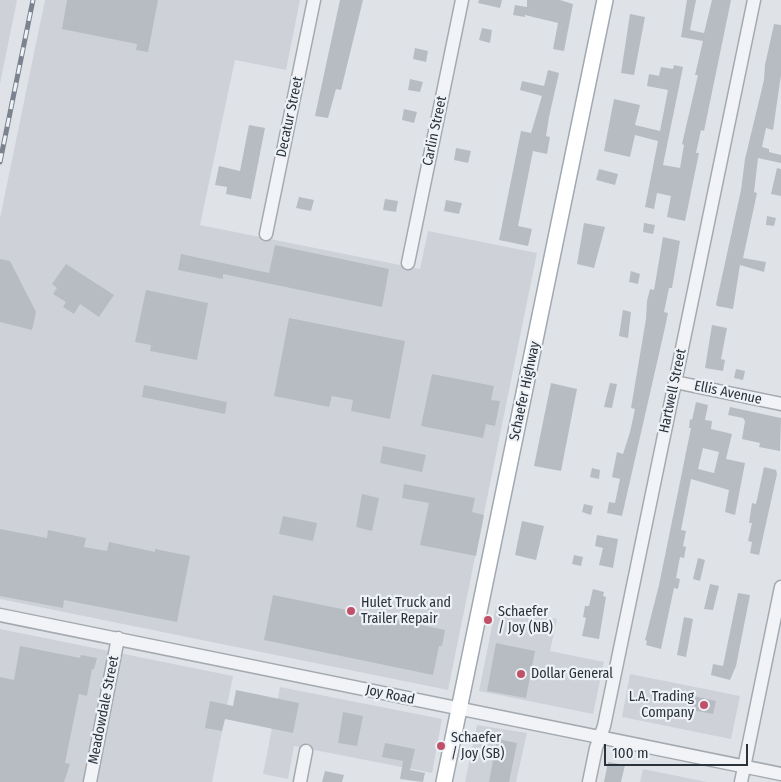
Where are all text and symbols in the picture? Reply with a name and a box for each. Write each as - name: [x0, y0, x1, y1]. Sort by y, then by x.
- street label: Decatur Street: [273, 75, 307, 159]
- street label: Carlin Street: [419, 95, 451, 167]
- street label: Schaefer Highway: [506, 340, 544, 442]
- street label: Hartwell Street: [656, 347, 690, 435]
- street label: Ellis Avenue: [693, 378, 763, 408]
- place label: Hulet Truck and Trailer Repair: [361, 595, 451, 628]
- place label: Schaefer / Joy (NB): [498, 604, 553, 636]
- marker: Hulet Truck and Trailer Repair: [345, 605, 357, 617]
- marker: Schaefer / Joy (NB): [482, 614, 494, 626]
- street label: Meadowdale Street: [85, 654, 123, 766]
- place label: Dollar General: [531, 666, 613, 682]
- marker: Dollar General: [515, 668, 527, 680]
- street label: Joy Road: [364, 682, 416, 708]
- place label: L.A. Trading Company: [629, 689, 694, 722]
- marker: L.A. Trading Company: [698, 699, 710, 711]
- place label: Schaefer / Joy (SB): [451, 730, 504, 762]
- scale bar: [606, 734, 750, 766]
- marker: Schaefer / Joy (SB): [435, 740, 447, 752]
- text: 100 m: [612, 744, 649, 762]

